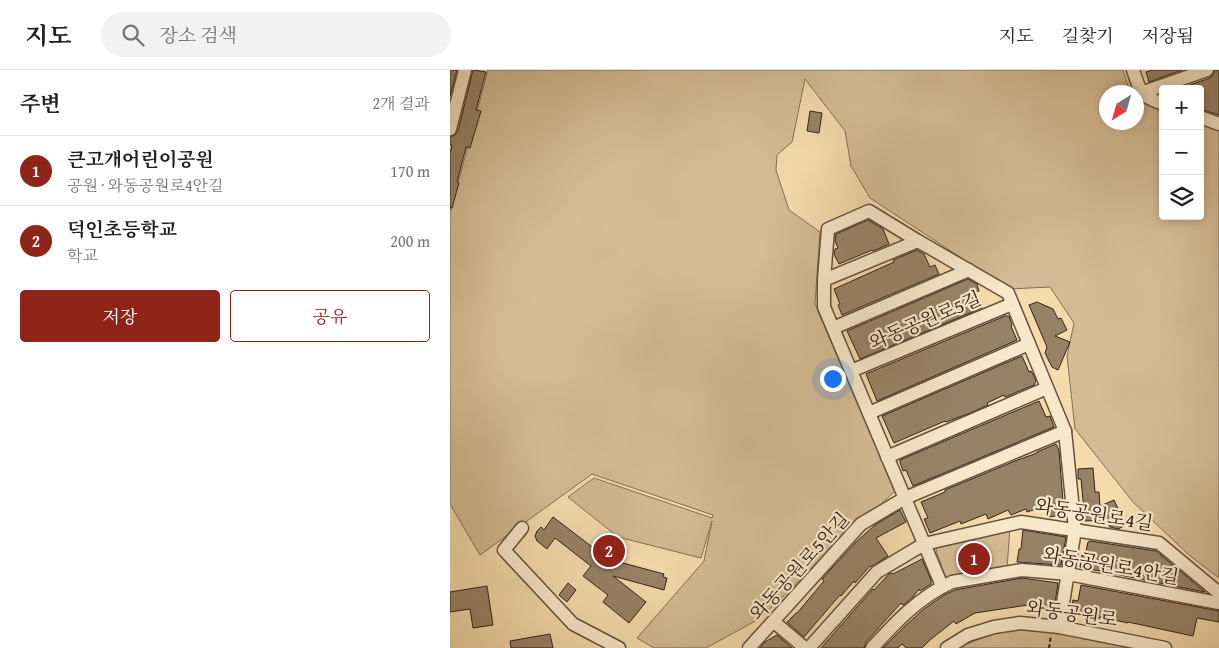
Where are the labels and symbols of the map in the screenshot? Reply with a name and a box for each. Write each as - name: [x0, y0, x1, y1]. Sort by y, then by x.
- north arrow: [1099, 85, 1144, 130]
- street label: 와동공원로5길: [865, 284, 985, 356]
- your location: [820, 366, 846, 392]
- street label: 와동공원로4길: [1033, 491, 1155, 537]
- street label: 와동공원로5안길: [743, 505, 855, 627]
- pin: 2: [593, 532, 625, 570]
- street label: 와동공원로4안길: [1041, 539, 1181, 591]
- pin: 1: [958, 540, 990, 578]
- street label: 와동공원로: [1025, 593, 1119, 633]

